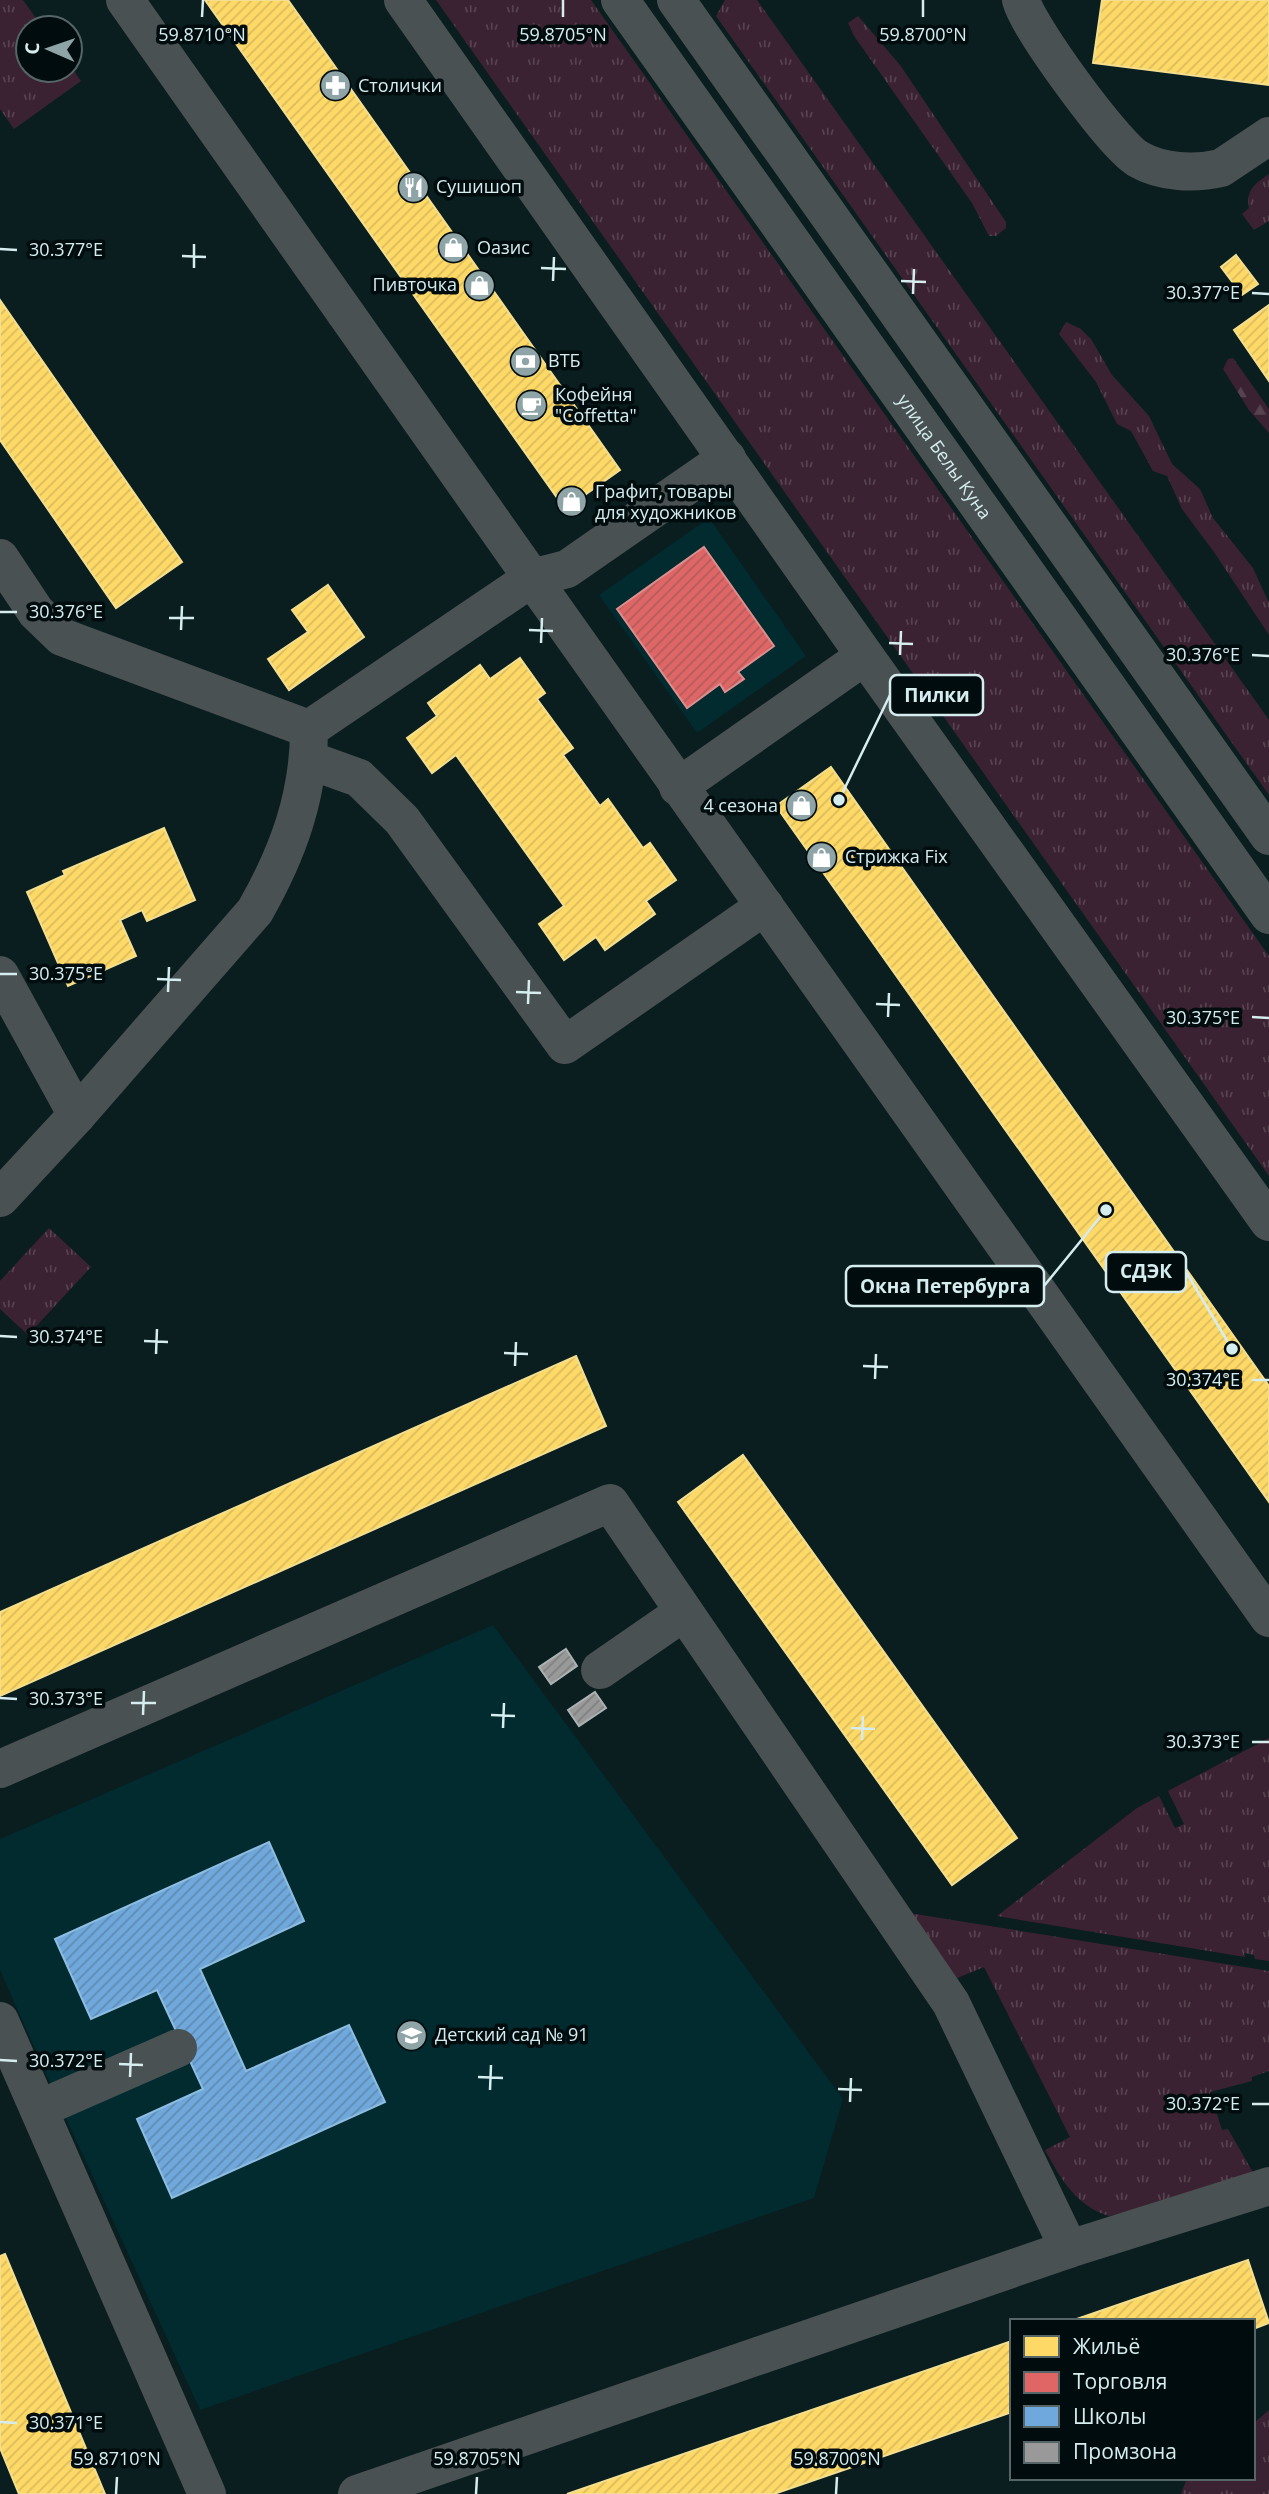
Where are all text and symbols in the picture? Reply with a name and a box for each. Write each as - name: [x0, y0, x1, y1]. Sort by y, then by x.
- north arrow: [14, 14, 84, 84]
- text: 59.8710°N: [158, 22, 246, 46]
- text: 59.8705°N: [519, 22, 607, 46]
- text: 59.8700°N: [879, 22, 967, 46]
- text: С: [19, 42, 45, 55]
- pharmacy icon: Столички: [318, 69, 352, 103]
- place label: Столички: [358, 73, 442, 97]
- restaurant icon: Сушишоп: [396, 170, 430, 204]
- place label: Сушишоп: [436, 174, 522, 198]
- shop icon: Оазис: [437, 231, 471, 265]
- place label: Оазис: [477, 235, 530, 259]
- text: 30.377°E: [29, 237, 103, 261]
- shop icon: Пивточка: [463, 268, 497, 302]
- place label: Пивточка: [373, 272, 457, 296]
- text: 30.377°E: [1166, 280, 1240, 304]
- bank icon: ВТБ: [508, 344, 542, 378]
- place label: ВТБ: [548, 348, 581, 372]
- place label: Кофейня "Соffettа": [555, 382, 637, 427]
- cafe icon: Кофейня "Соffettа": [515, 388, 549, 422]
- street label: улица Белы Куна: [892, 389, 997, 524]
- place label: Графит, товары для художников: [595, 479, 736, 524]
- shop icon: Графит, товары для художников: [555, 485, 589, 519]
- text: 30.376°E: [29, 599, 103, 623]
- text: 30.376°E: [1166, 642, 1240, 666]
- callout: Пилки: [890, 675, 983, 715]
- text: Пилки: [904, 682, 970, 708]
- shop icon: 4 сезона: [784, 789, 818, 823]
- place label: 4 сезона: [703, 793, 778, 817]
- shop icon: Стрижка Fix: [805, 840, 839, 874]
- place label: Стрижка Fix: [845, 844, 948, 868]
- text: 30.375°E: [29, 961, 103, 985]
- text: 30.375°E: [1166, 1005, 1240, 1029]
- callout: СДЭК: [1106, 1252, 1186, 1292]
- text: СДЭК: [1120, 1258, 1172, 1284]
- callout: Окна Петербурга: [846, 1266, 1044, 1306]
- text: Окна Петербурга: [860, 1273, 1030, 1299]
- text: 30.374°E: [29, 1324, 103, 1348]
- text: 30.374°E: [1166, 1367, 1240, 1391]
- text: 30.373°E: [29, 1686, 103, 1710]
- text: 30.373°E: [1166, 1729, 1240, 1753]
- school or university icon: Детский сад № 91: [395, 2018, 429, 2052]
- place label: Детский сад № 91: [435, 2022, 589, 2046]
- text: 30.372°E: [29, 2048, 103, 2072]
- text: 30.372°E: [1166, 2091, 1240, 2115]
- legend: [1010, 2319, 1255, 2480]
- text: Жильё: [1073, 2332, 1140, 2360]
- text: Торговля: [1073, 2367, 1167, 2395]
- text: Школы: [1073, 2402, 1146, 2430]
- text: 30.371°E: [29, 2410, 103, 2434]
- text: Промзона: [1073, 2437, 1177, 2465]
- text: 59.8710°N: [73, 2446, 161, 2470]
- text: 59.8705°N: [433, 2446, 521, 2470]
- text: 59.8700°N: [793, 2446, 881, 2470]

